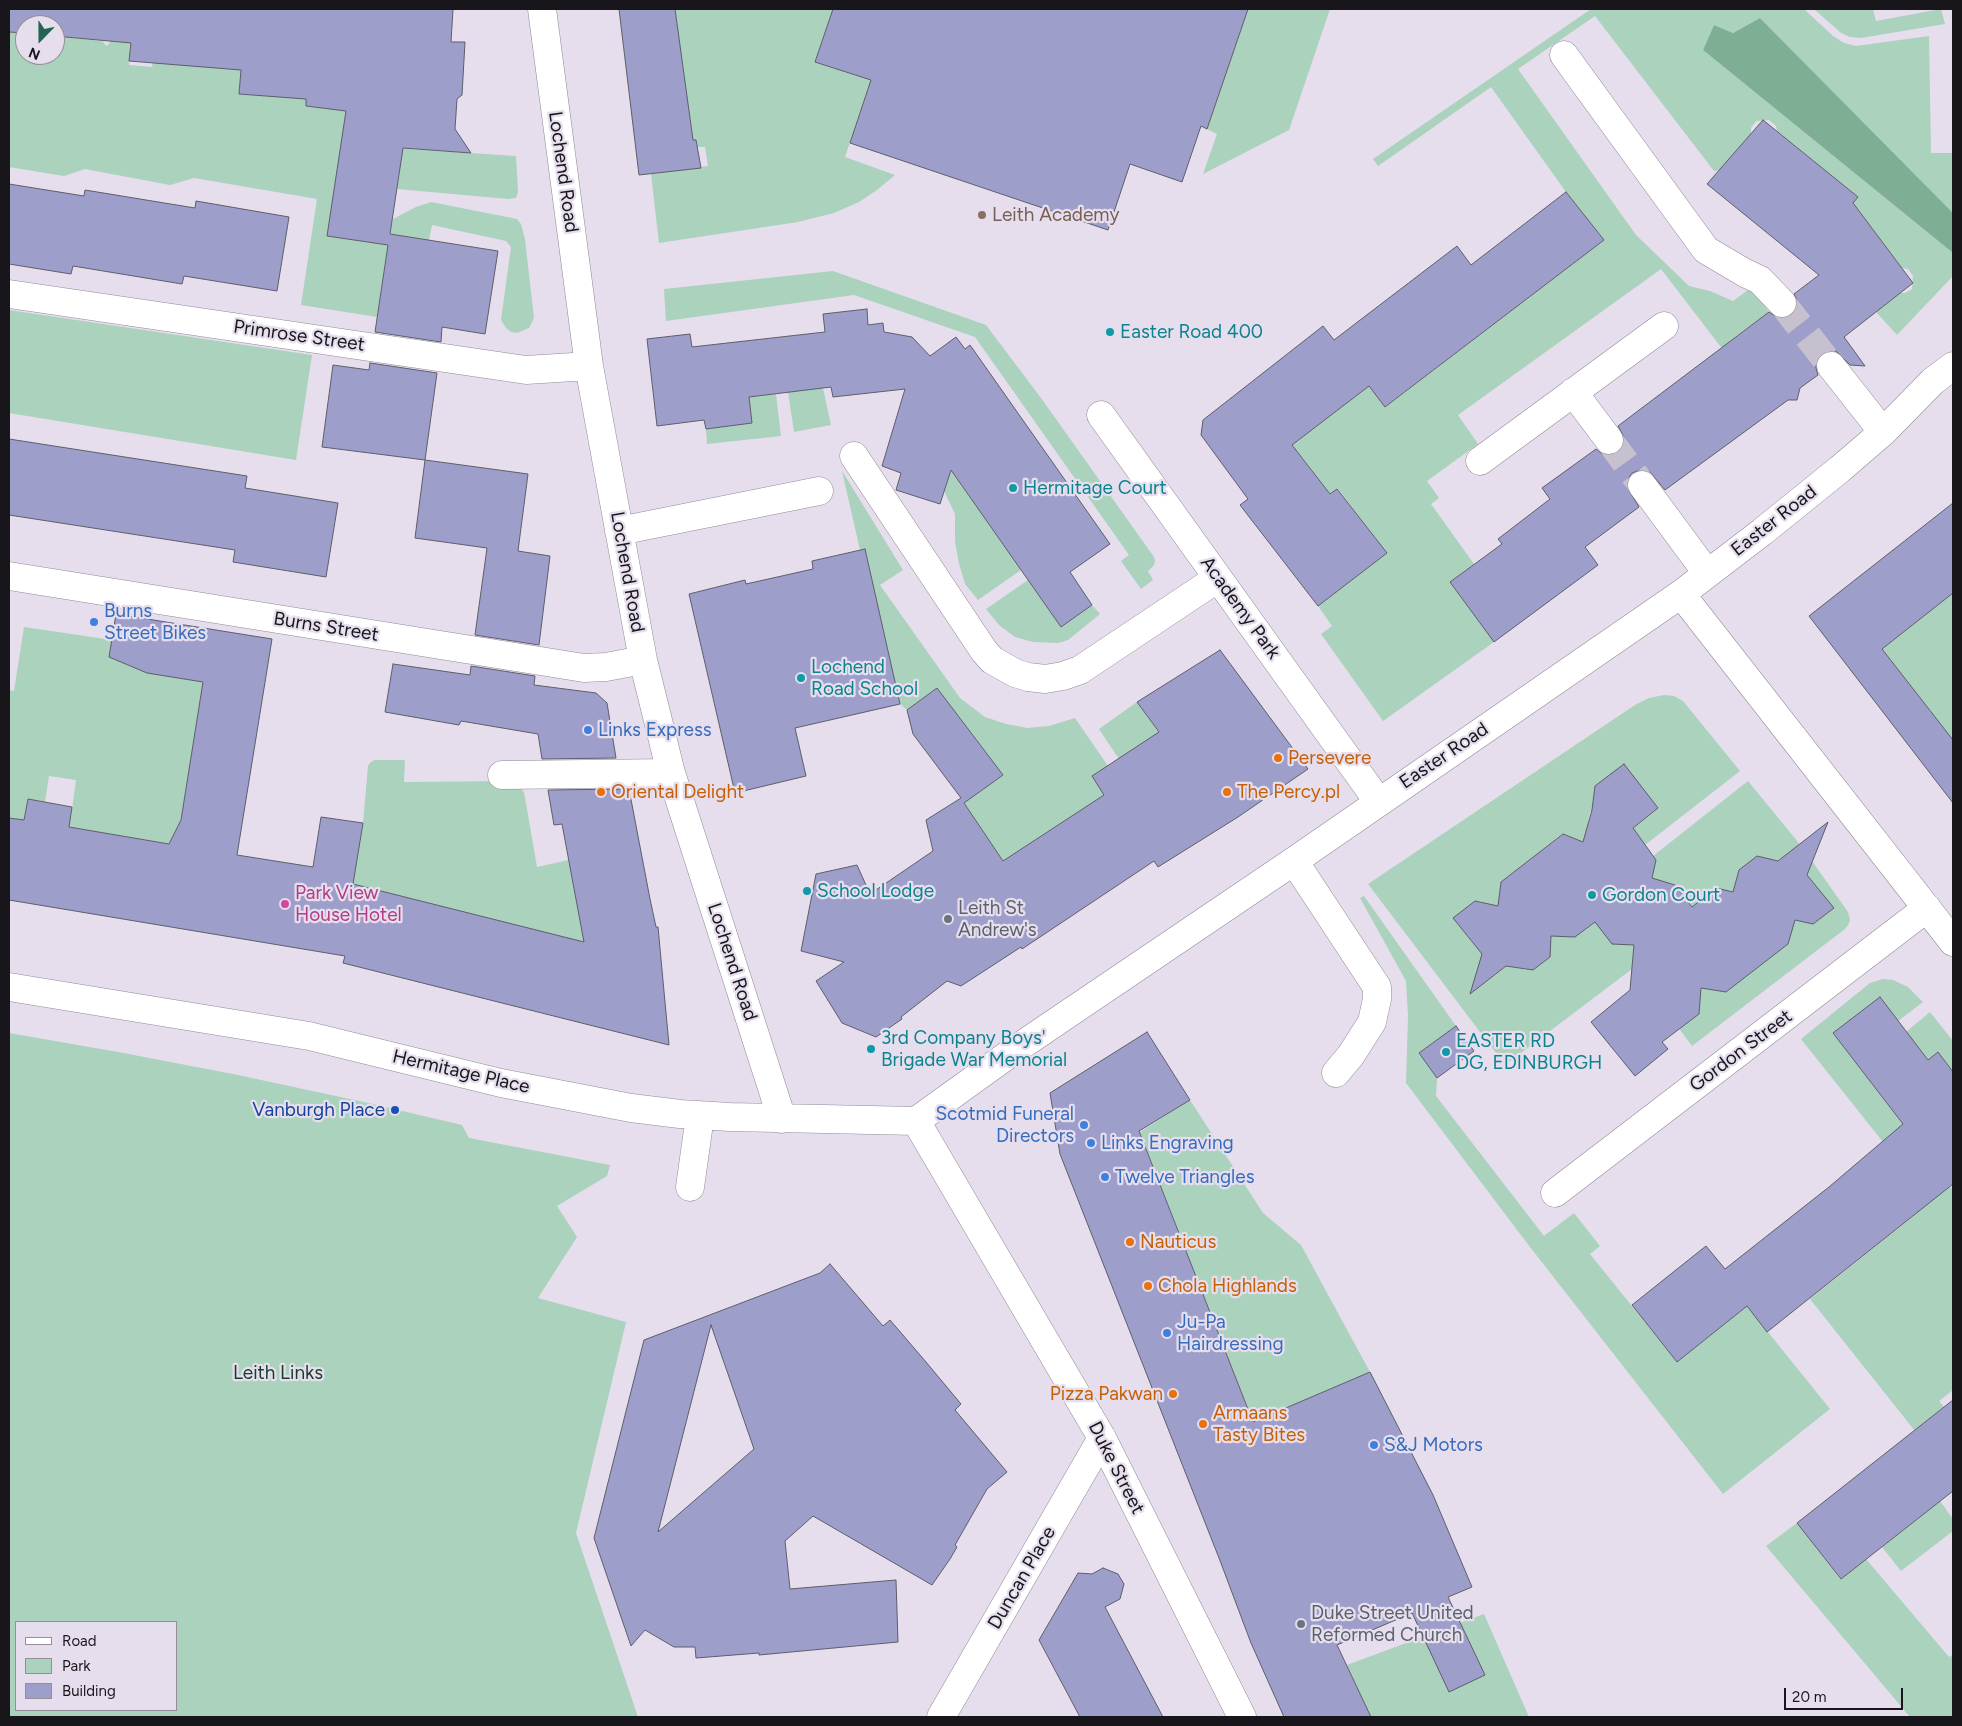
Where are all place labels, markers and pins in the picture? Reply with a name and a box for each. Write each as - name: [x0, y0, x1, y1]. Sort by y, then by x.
- place label: Leith Academy: [992, 204, 1119, 226]
- marker: Leith Academy: [976, 209, 988, 221]
- place label: Easter Road 400: [1120, 321, 1263, 343]
- marker: Easter Road 400: [1104, 326, 1116, 338]
- place label: Hermitage Court: [1023, 477, 1167, 499]
- marker: Hermitage Court: [1007, 482, 1019, 494]
- place label: Burns Street Bikes: [104, 600, 206, 644]
- marker: Burns Street Bikes: [88, 616, 100, 628]
- place label: Lochend Road School: [811, 656, 918, 700]
- marker: Lochend Road School: [795, 672, 807, 684]
- place label: Links Express: [598, 719, 712, 741]
- marker: Links Express: [582, 724, 594, 736]
- place label: Persevere: [1288, 747, 1371, 769]
- marker: Persevere: [1272, 752, 1284, 764]
- place label: Oriental Delight: [611, 781, 744, 803]
- place label: The Percy.pl: [1237, 781, 1340, 803]
- marker: Oriental Delight: [595, 786, 607, 798]
- marker: The Percy.pl: [1221, 786, 1233, 798]
- place label: School Lodge: [817, 880, 934, 902]
- place label: Park View House Hotel: [295, 882, 402, 926]
- place label: Gordon Court: [1602, 884, 1720, 906]
- marker: School Lodge: [801, 885, 813, 897]
- marker: Gordon Court: [1586, 889, 1598, 901]
- place label: Leith St Andrew's: [958, 897, 1037, 941]
- marker: Park View House Hotel: [279, 898, 291, 910]
- marker: Leith St Andrew's: [942, 913, 954, 925]
- place label: 3rd Company Boys' Brigade War Memorial: [881, 1027, 1067, 1071]
- place label: EASTER RD DG, EDINBURGH: [1456, 1030, 1602, 1074]
- marker: 3rd Company Boys' Brigade War Memorial: [865, 1043, 877, 1055]
- marker: EASTER RD DG, EDINBURGH: [1440, 1046, 1452, 1058]
- place label: Vanburgh Place: [252, 1099, 385, 1121]
- place label: Scotmid Funeral Directors: [935, 1103, 1074, 1147]
- marker: Vanburgh Place: [389, 1104, 401, 1116]
- marker: Scotmid Funeral Directors: [1078, 1119, 1090, 1131]
- place label: Links Engraving: [1101, 1132, 1234, 1154]
- marker: Links Engraving: [1085, 1137, 1097, 1149]
- place label: Twelve Triangles: [1115, 1166, 1255, 1188]
- marker: Twelve Triangles: [1099, 1171, 1111, 1183]
- place label: Nauticus: [1140, 1231, 1216, 1253]
- marker: Nauticus: [1124, 1236, 1136, 1248]
- place label: Chola Highlands: [1158, 1275, 1297, 1297]
- marker: Chola Highlands: [1142, 1280, 1154, 1292]
- place label: Ju-Pa Hairdressing: [1177, 1311, 1284, 1355]
- marker: Ju-Pa Hairdressing: [1161, 1327, 1173, 1339]
- place label: Pizza Pakwan: [1050, 1383, 1163, 1405]
- marker: Pizza Pakwan: [1167, 1388, 1179, 1400]
- place label: Armaans Tasty Bites: [1213, 1402, 1305, 1446]
- marker: Armaans Tasty Bites: [1197, 1418, 1209, 1430]
- place label: S&J Motors: [1384, 1434, 1483, 1456]
- marker: S&J Motors: [1368, 1439, 1380, 1451]
- place label: Duke Street United Reformed Church: [1311, 1602, 1474, 1646]
- marker: Duke Street United Reformed Church: [1295, 1618, 1307, 1630]

